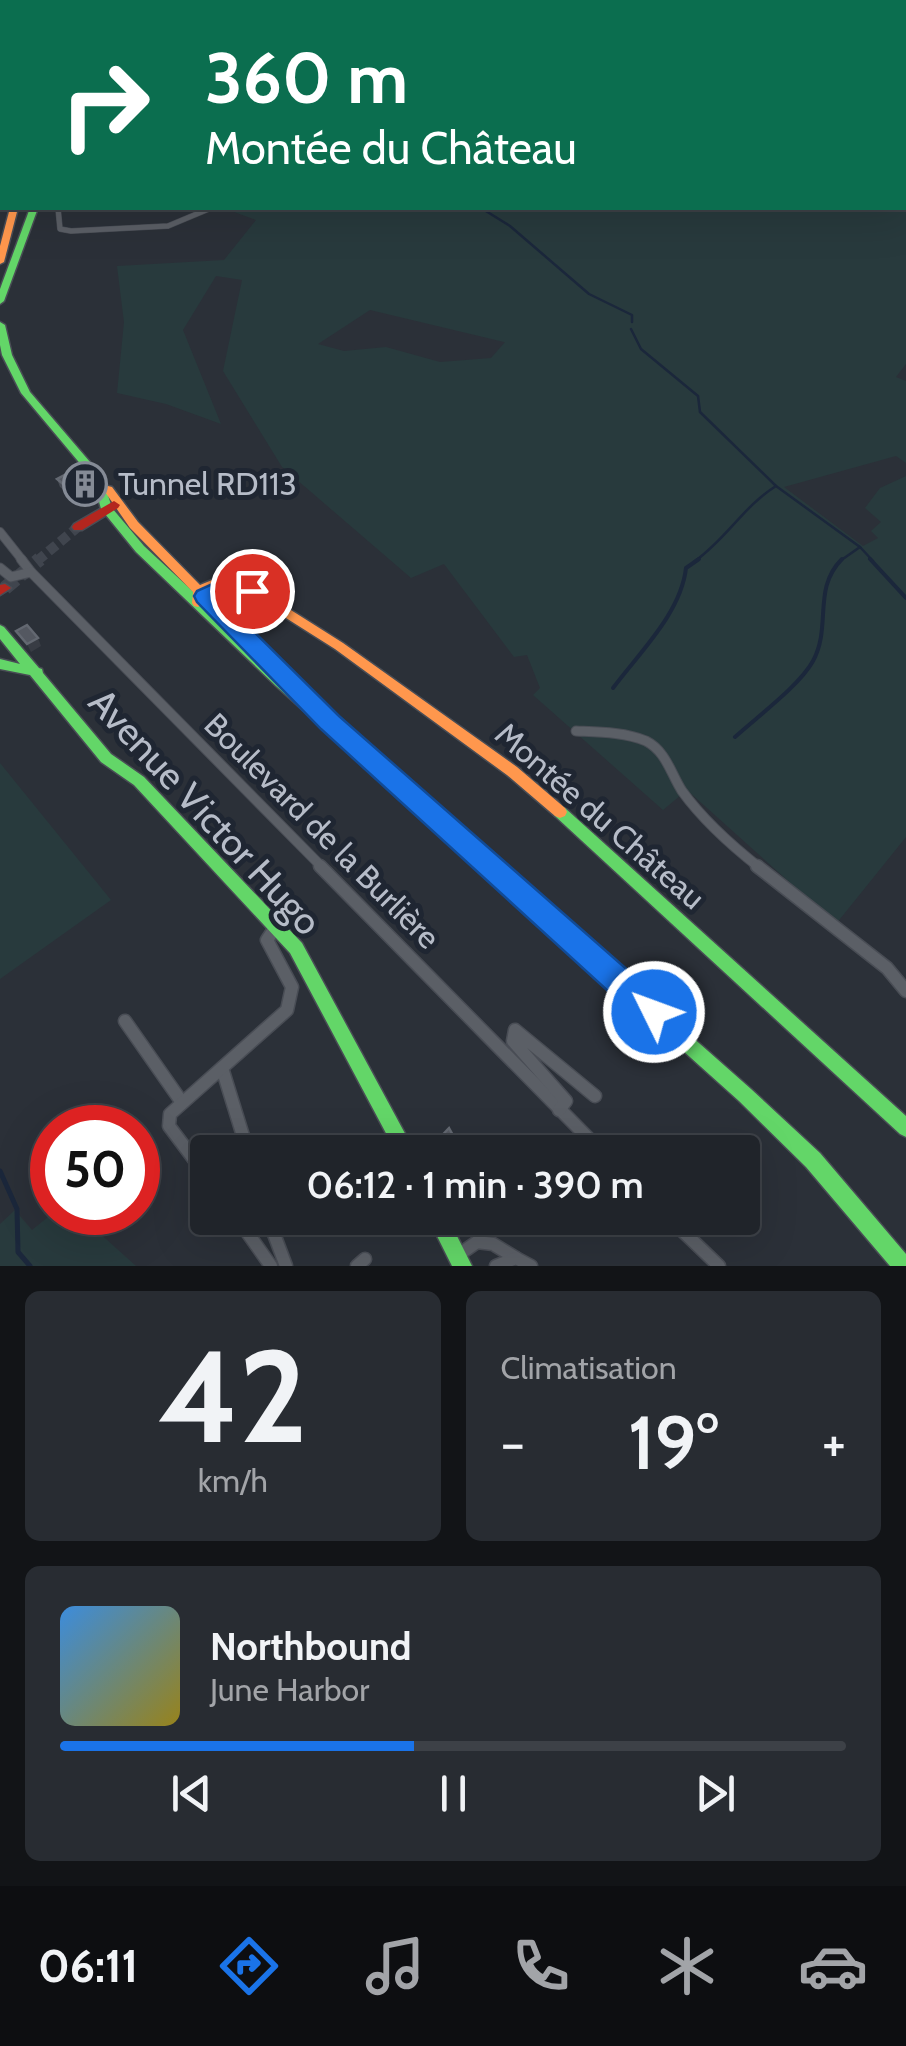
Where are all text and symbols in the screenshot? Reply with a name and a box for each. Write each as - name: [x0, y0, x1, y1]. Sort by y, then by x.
- text: 360 m: [205, 35, 408, 121]
- icon: right: [40, 40, 170, 170]
- text: Montée du Château: [205, 121, 577, 175]
- building icon: Tunnel RD113: [62, 461, 108, 507]
- place label: Tunnel RD113: [118, 464, 297, 503]
- pin: [210, 549, 295, 634]
- icon: arrive: [225, 564, 280, 619]
- street label: Avenue Victor Hugo: [79, 679, 331, 945]
- street label: Boulevard de la Burlière: [197, 705, 448, 956]
- street label: Montée du Château: [488, 714, 713, 917]
- position arrow: [602, 960, 706, 1064]
- speed limit sign: 50: [30, 1105, 160, 1235]
- text: 06:12 · 1 min · 390 m: [306, 1161, 644, 1208]
- text: 42: [158, 1317, 308, 1475]
- text: Climatisation: [501, 1348, 677, 1387]
- text: 19°: [628, 1397, 719, 1488]
- text: −: [501, 1409, 525, 1476]
- text: +: [822, 1409, 846, 1476]
- text: km/h: [198, 1461, 268, 1500]
- text: Northbound: [210, 1623, 412, 1670]
- text: June Harbor: [210, 1670, 369, 1709]
- icon: previous: [164, 1766, 219, 1821]
- icon: pause: [426, 1766, 481, 1821]
- icon: next: [688, 1766, 743, 1821]
- icon: directions: [214, 1931, 284, 2001]
- icon: music: [360, 1931, 430, 2001]
- icon: phone: [506, 1931, 576, 2001]
- icon: climate: [652, 1931, 722, 2001]
- icon: car: [798, 1931, 868, 2001]
- text: 06:11: [38, 1939, 138, 1993]

